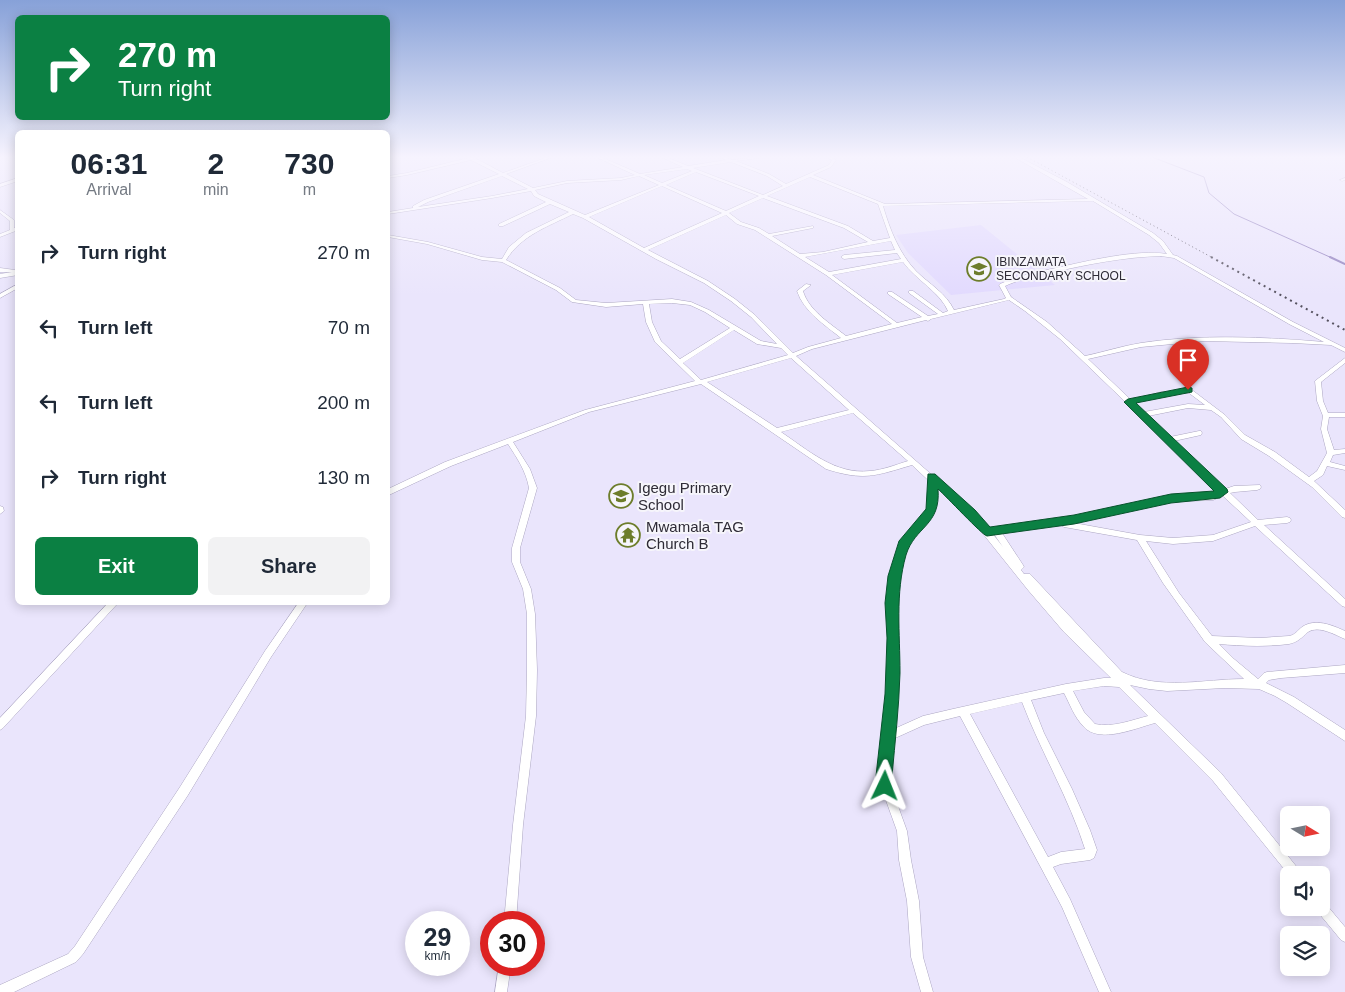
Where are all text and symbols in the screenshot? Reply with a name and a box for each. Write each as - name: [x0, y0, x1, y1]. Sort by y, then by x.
- icon: right: [35, 35, 100, 100]
- text: 270 m: [118, 35, 217, 74]
- text: Turn right: [118, 76, 211, 101]
- text: 06:31: [71, 147, 147, 180]
- text: 2: [207, 147, 224, 180]
- text: 730: [284, 147, 334, 180]
- text: Arrival: [86, 181, 132, 198]
- text: min: [203, 181, 229, 198]
- text: m: [303, 181, 316, 198]
- icon: right: [35, 239, 63, 267]
- text: Turn right: [78, 242, 166, 263]
- text: 270 m: [317, 242, 370, 263]
- place label: IBINZAMATA SECONDARY SCHOOL: [996, 255, 1126, 283]
- school or university icon: IBINZAMATA SECONDARY SCHOOL: [966, 256, 992, 282]
- icon: left: [35, 314, 63, 342]
- text: Turn left: [78, 317, 153, 338]
- text: 70 m: [328, 317, 370, 338]
- pin: [1167, 339, 1209, 390]
- icon: arrive: [1174, 346, 1202, 374]
- icon: left: [35, 389, 63, 417]
- text: Turn left: [78, 392, 153, 413]
- text: 200 m: [317, 392, 370, 413]
- icon: right: [35, 464, 63, 492]
- text: Turn right: [78, 467, 166, 488]
- text: 130 m: [317, 467, 370, 488]
- place label: Igegu Primary School: [638, 479, 732, 513]
- school or university icon: Igegu Primary School: [608, 483, 634, 509]
- place label: Mwamala TAG Church B: [646, 518, 744, 552]
- temple icon: Mwamala TAG Church B: [615, 522, 641, 548]
- button: Exit: [35, 537, 198, 595]
- button: Share: [208, 537, 370, 595]
- position arrow: [858, 759, 910, 811]
- north arrow: [1280, 806, 1330, 856]
- map controls: [1280, 806, 1330, 976]
- button: sound: [1280, 866, 1330, 916]
- speed limit sign: 30: [480, 911, 545, 976]
- text: 29: [424, 923, 451, 951]
- button: layers: [1280, 926, 1330, 976]
- text: km/h: [424, 949, 451, 963]

